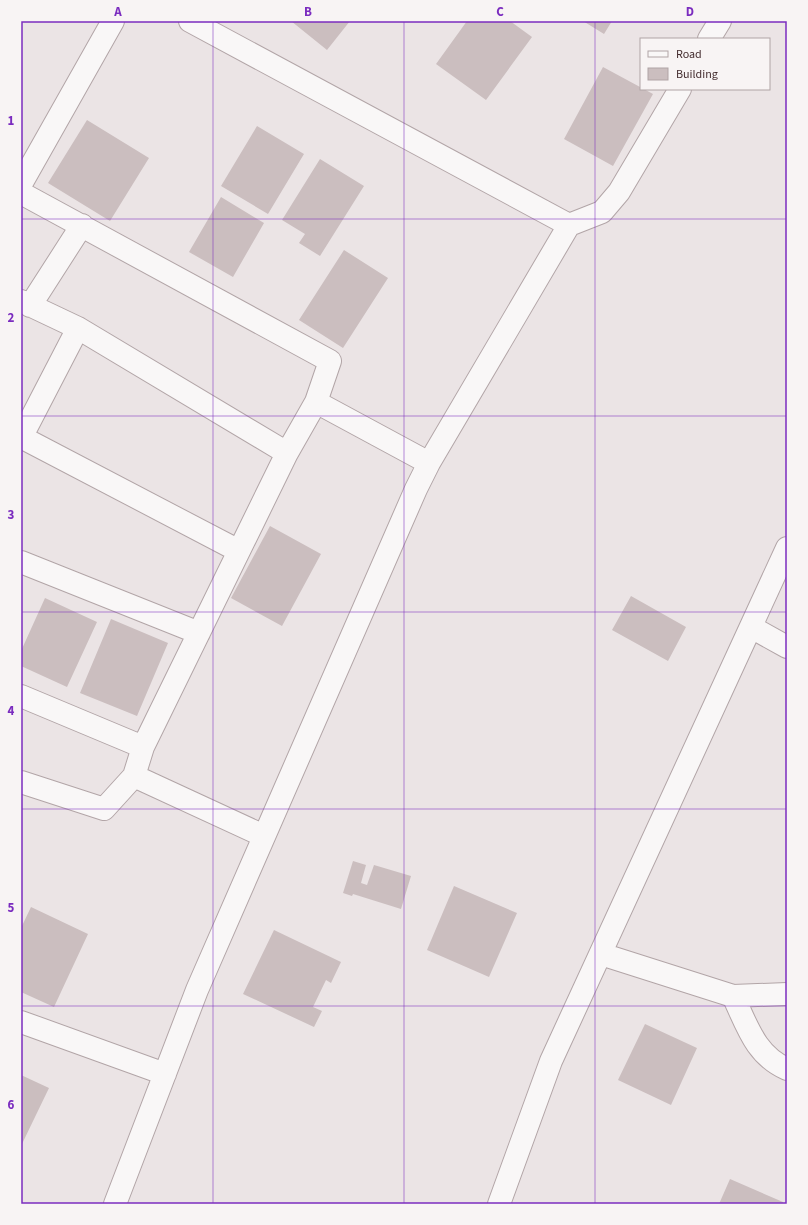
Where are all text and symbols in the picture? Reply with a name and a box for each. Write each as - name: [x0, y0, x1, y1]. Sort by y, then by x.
- text: A: [113, 3, 122, 21]
- text: B: [304, 3, 312, 21]
- text: C: [496, 3, 504, 21]
- text: D: [686, 3, 694, 21]
- legend: [640, 38, 770, 90]
- text: Road: [676, 46, 702, 63]
- text: Building: [676, 66, 718, 83]
- text: 1: [8, 112, 15, 130]
- text: 2: [8, 309, 15, 327]
- text: 3: [8, 506, 15, 524]
- text: 4: [8, 702, 15, 720]
- text: 5: [8, 899, 15, 917]
- text: 6: [8, 1096, 15, 1114]

